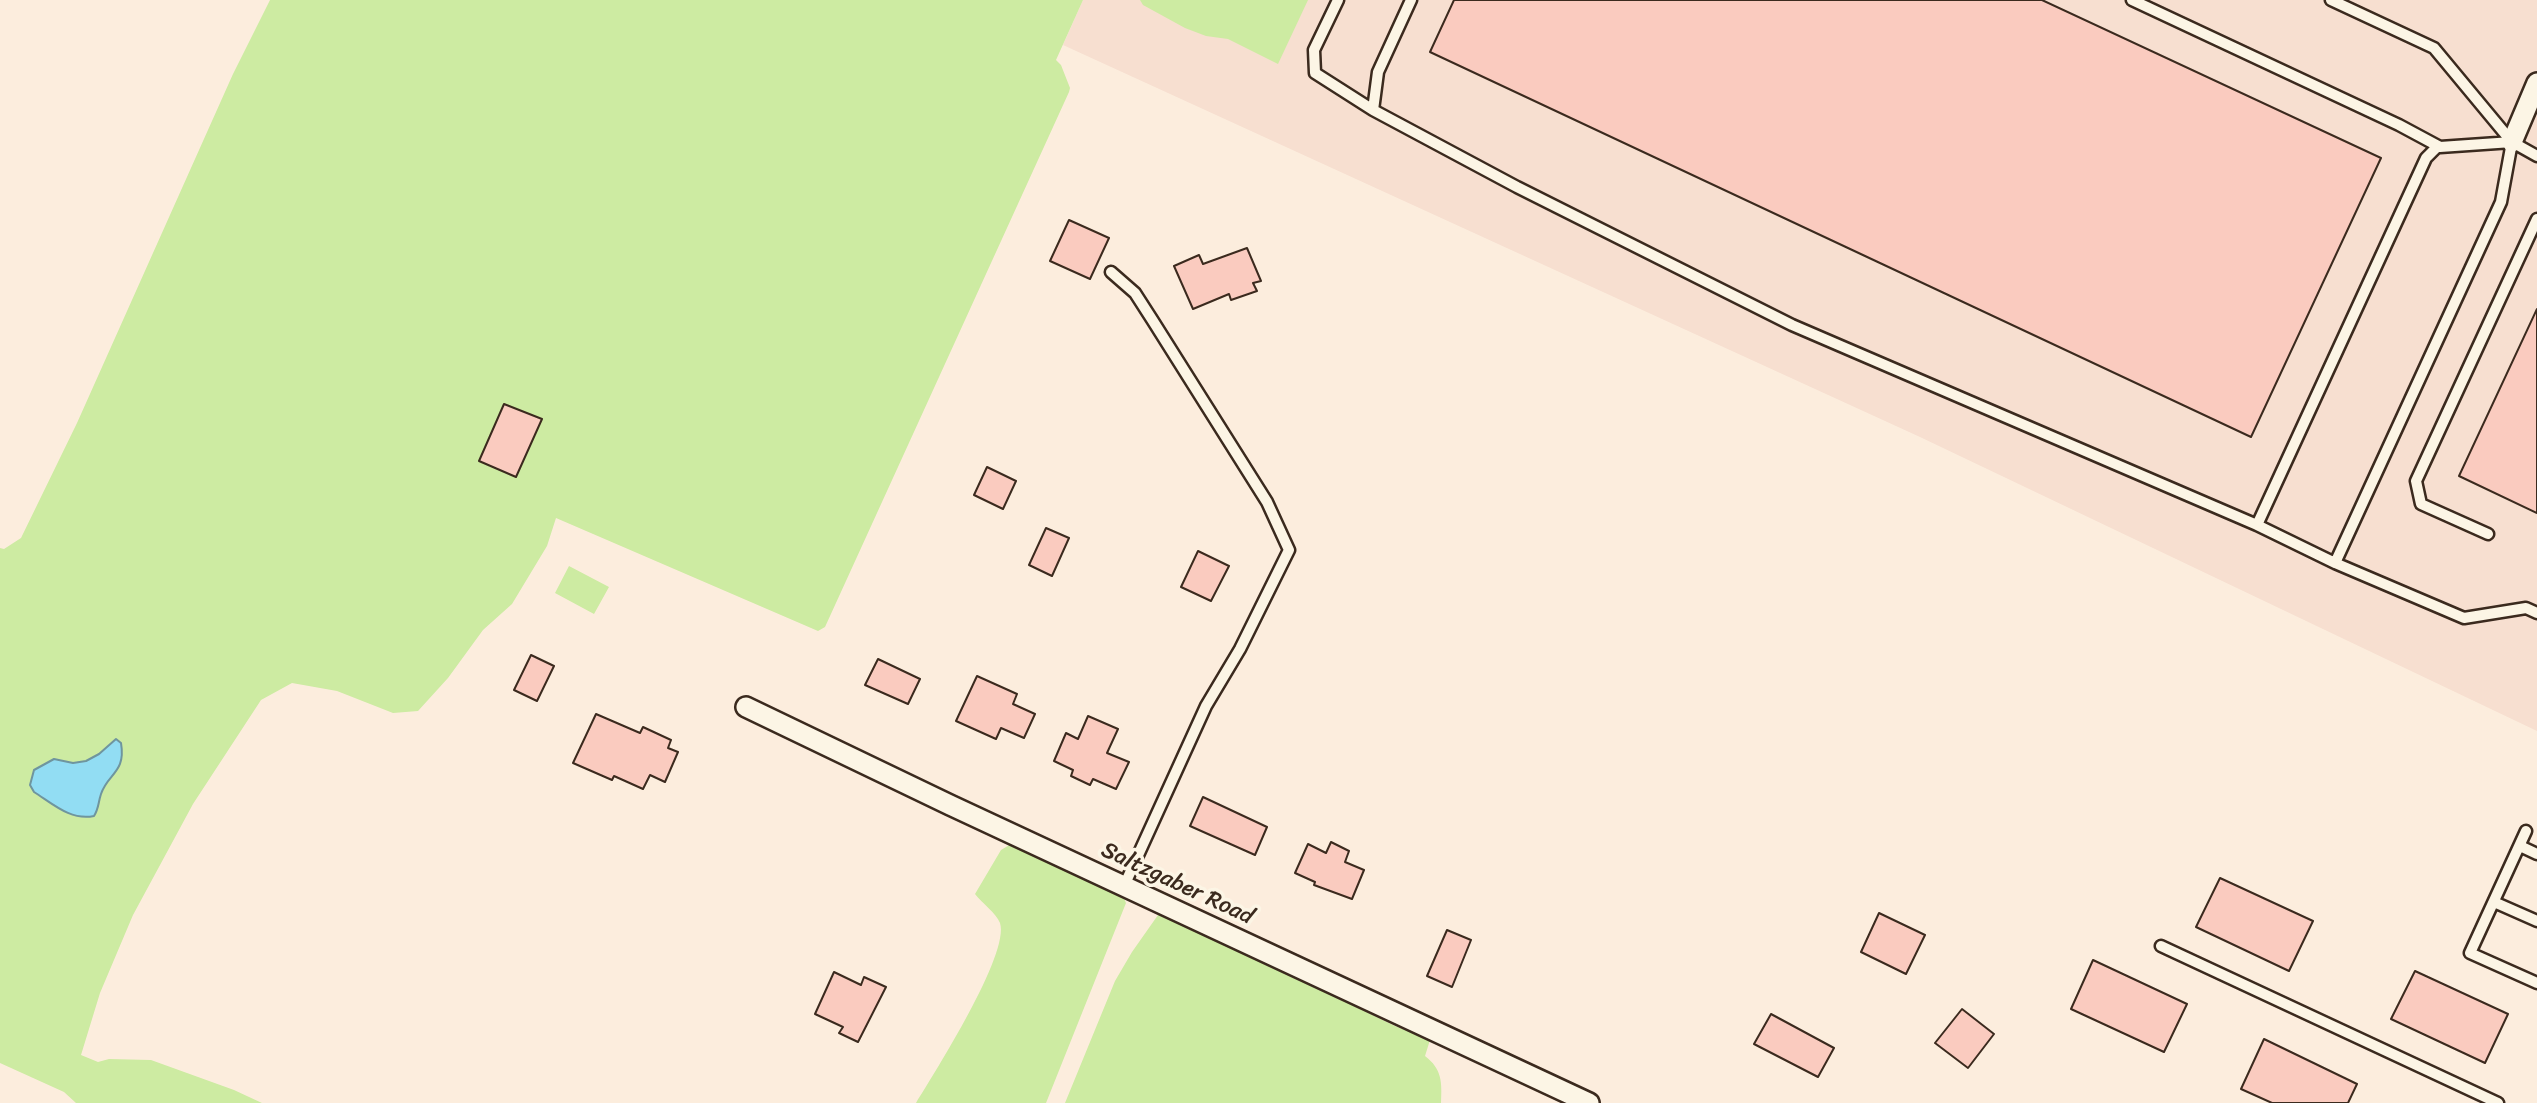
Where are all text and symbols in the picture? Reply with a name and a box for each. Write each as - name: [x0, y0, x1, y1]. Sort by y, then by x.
- street label: Saltzgaber Road: [1097, 837, 1257, 931]

